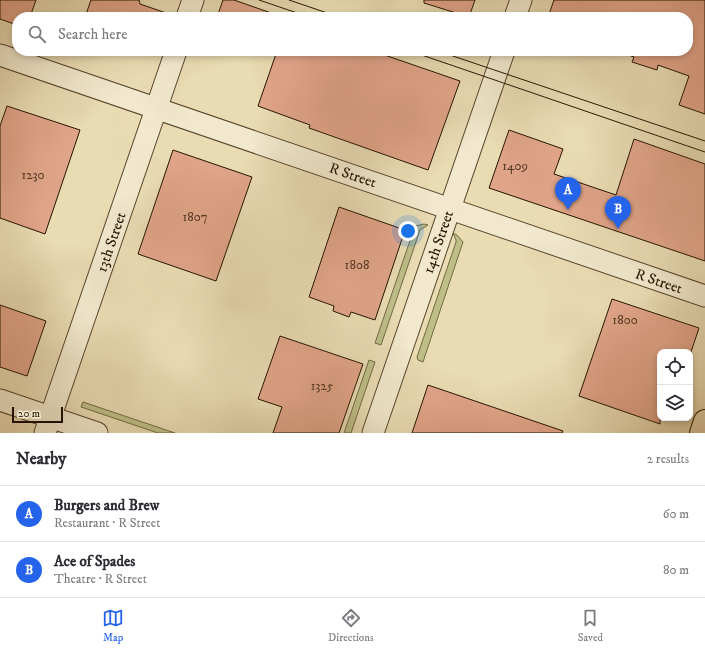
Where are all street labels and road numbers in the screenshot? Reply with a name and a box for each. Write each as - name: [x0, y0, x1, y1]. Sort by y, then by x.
- street label: R Street: [327, 159, 379, 192]
- street label: 14th Street: [419, 208, 458, 276]
- street label: 13th Street: [92, 209, 131, 275]
- street label: R Street: [633, 265, 685, 298]

